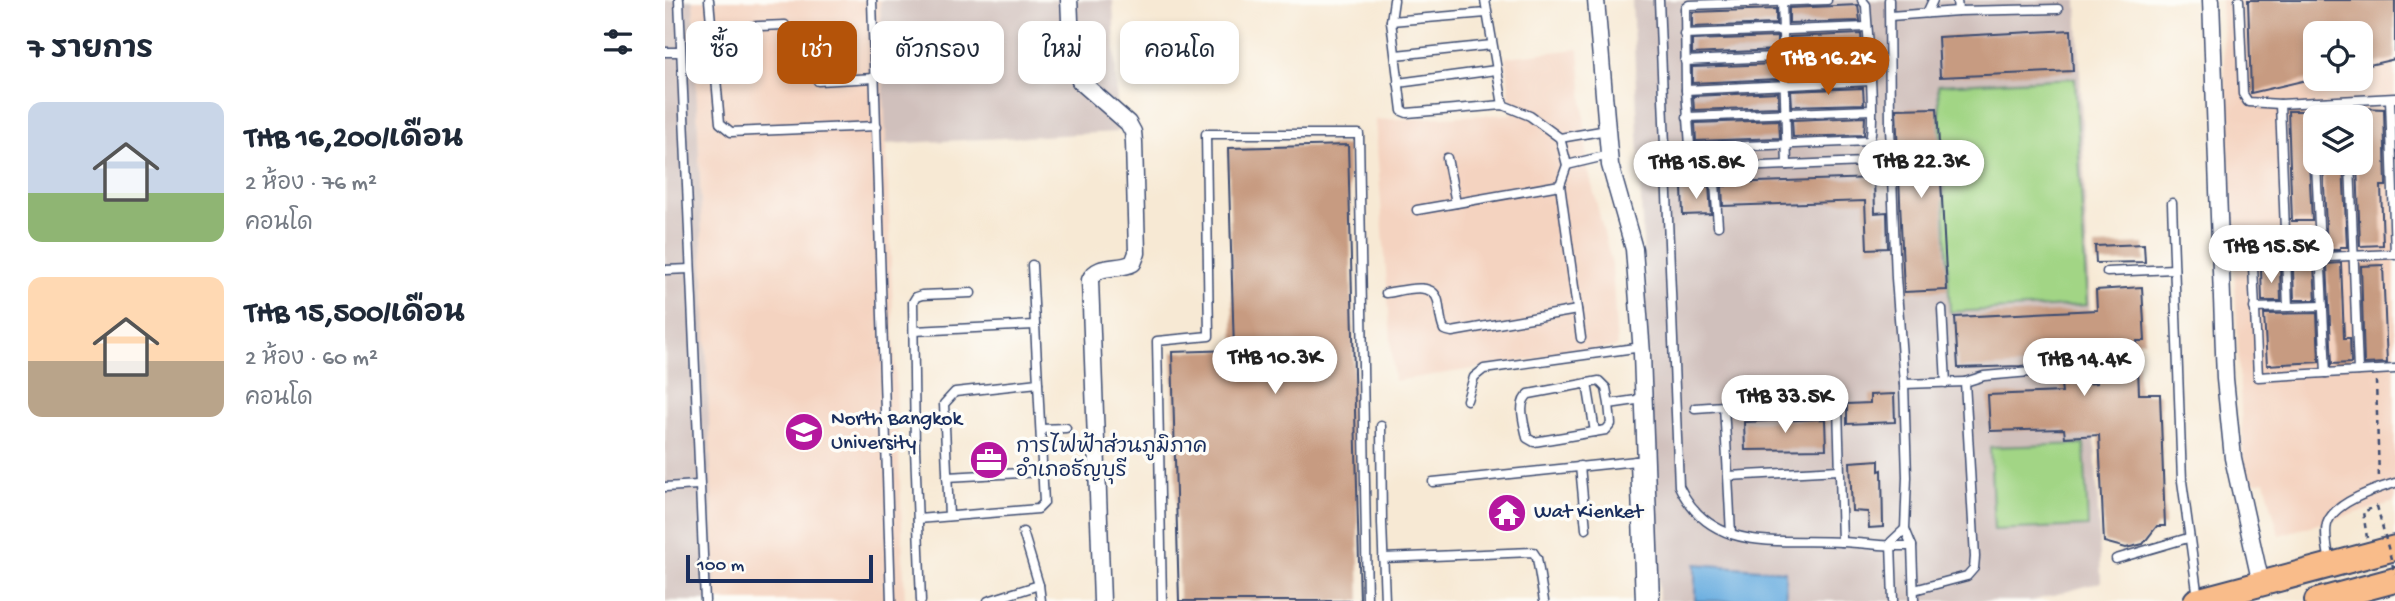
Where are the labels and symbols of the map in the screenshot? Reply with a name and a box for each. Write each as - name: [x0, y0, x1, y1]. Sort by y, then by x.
- pin: THB 16.2K: [1748, 38, 1908, 97]
- pin: THB 22.3K: [1841, 140, 2001, 200]
- pin: THB 15.8K: [1616, 142, 1776, 201]
- pin: THB 15.5K: [2191, 226, 2351, 285]
- pin: THB 10.3K: [1195, 336, 1355, 396]
- pin: THB 14.4K: [2004, 338, 2164, 398]
- pin: THB 33.5K: [1705, 376, 1865, 435]
- place label: North Bangkok University: [831, 408, 964, 457]
- school or university icon: North Bangkok University: [783, 411, 825, 453]
- place label: การไฟฟ้าส่วนภูมิภาค อำเภอธัญบุรี: [1016, 431, 1207, 485]
- office icon: การไฟฟ้าส่วนภูมิภาค อำเภอธัญบุรี: [968, 439, 1010, 481]
- temple icon: Wat Kienket: [1486, 492, 1528, 534]
- place label: Wat Kienket: [1534, 501, 1645, 526]
- scale bar: [686, 552, 873, 584]

